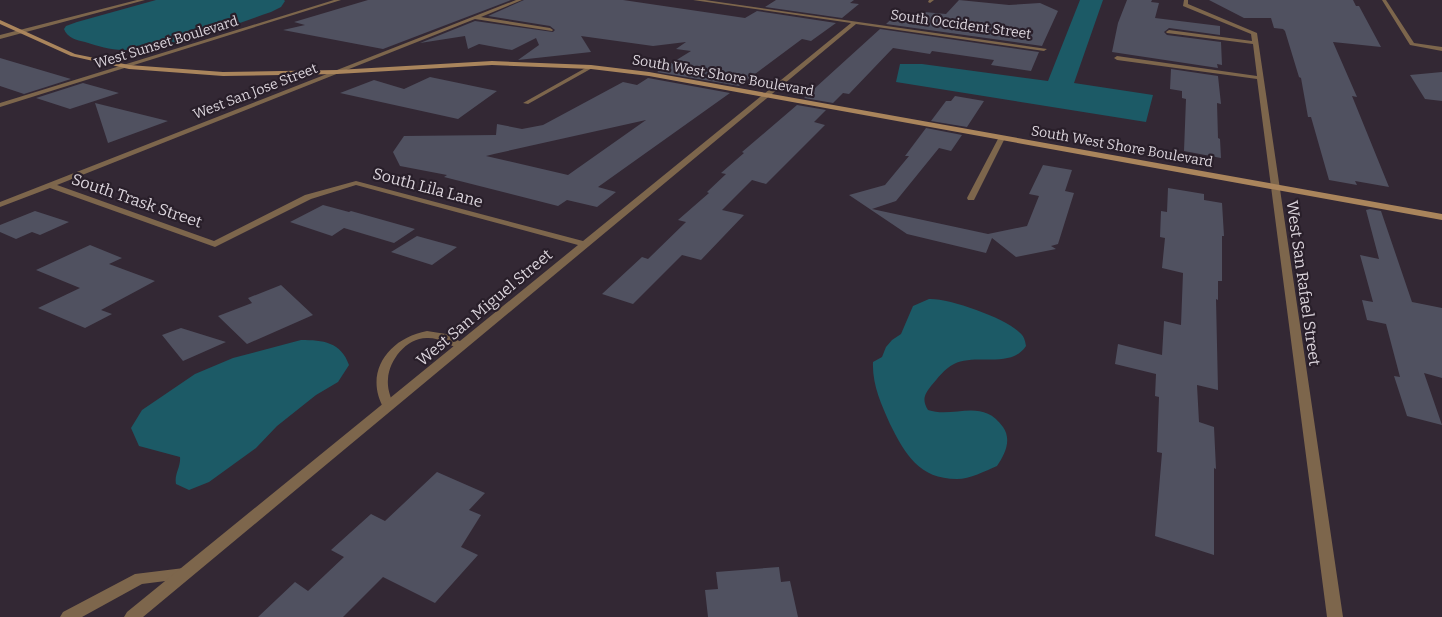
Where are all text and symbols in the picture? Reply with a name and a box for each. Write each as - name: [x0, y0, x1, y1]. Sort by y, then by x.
- street label: South Occident Street: [889, 6, 1032, 43]
- street label: West Sunset Boulevard: [92, 13, 240, 72]
- street label: South West Shore Boulevard: [631, 51, 815, 100]
- street label: West San Jose Street: [190, 60, 320, 123]
- street label: South West Shore Boulevard: [1030, 122, 1214, 171]
- street label: South Lila Lane: [371, 164, 485, 211]
- street label: South Trask Street: [69, 169, 205, 232]
- street label: West San Rafael Street: [1282, 199, 1325, 367]
- street label: West San Miguel Street: [413, 245, 556, 370]

